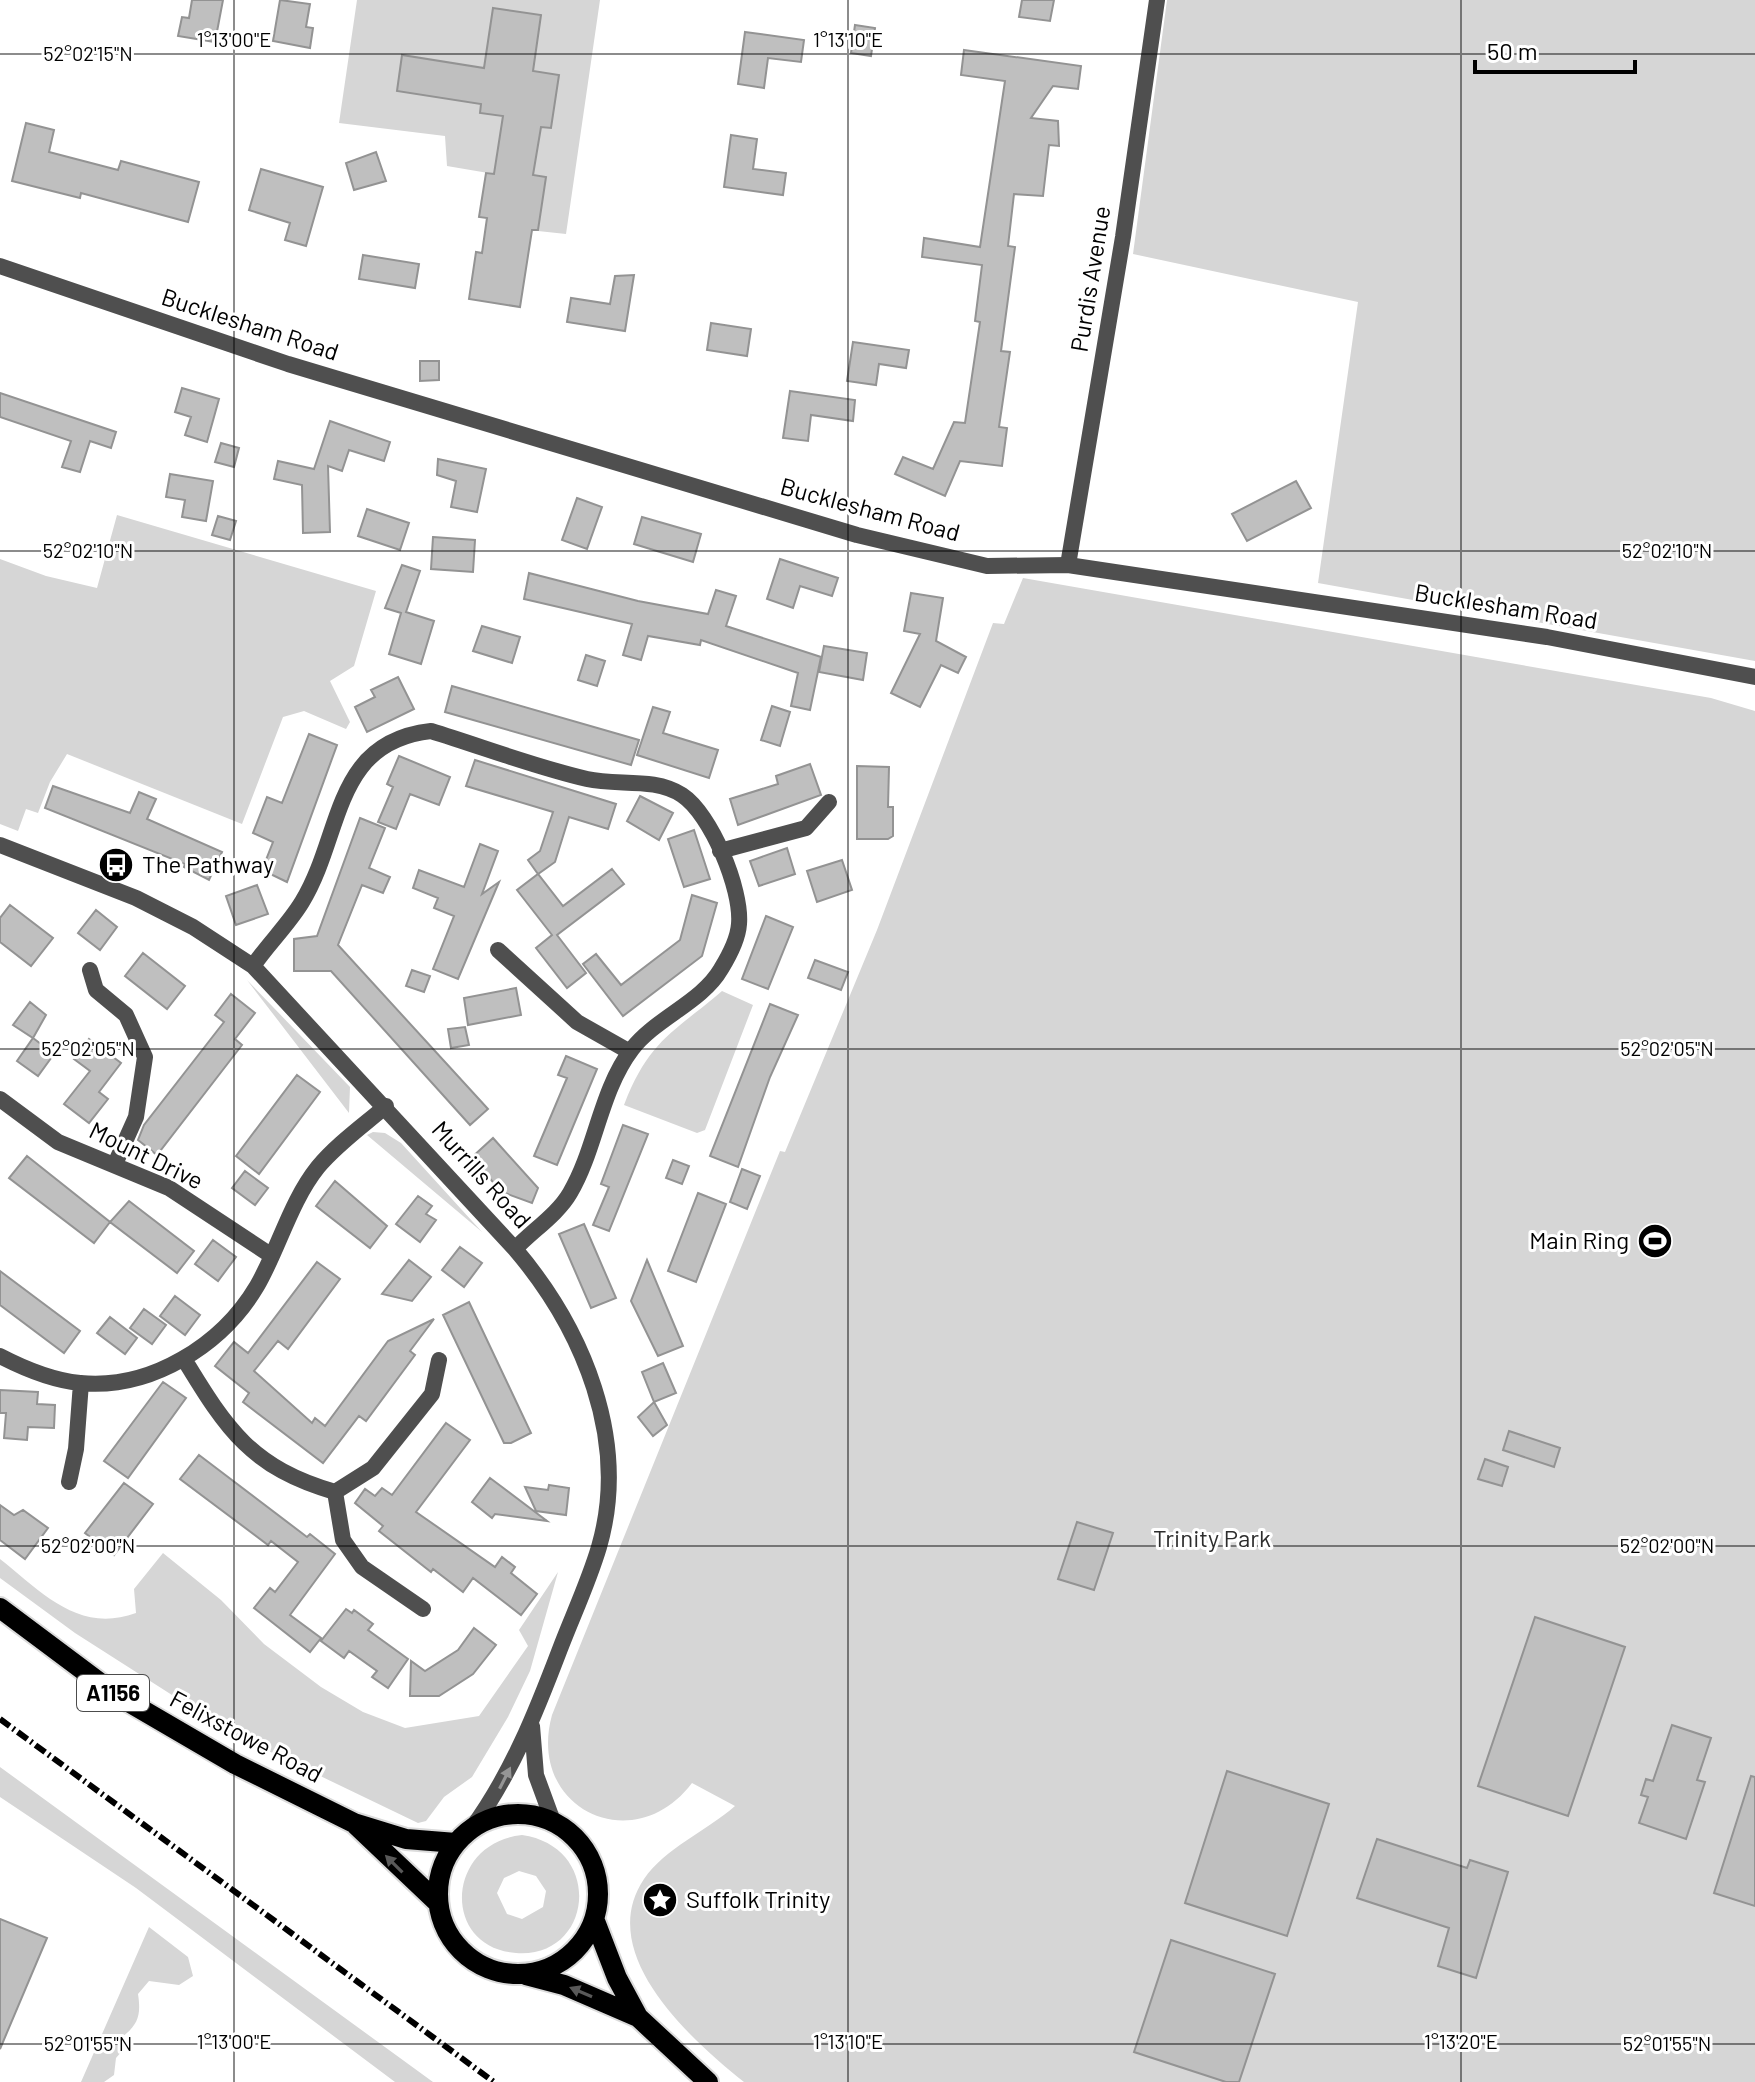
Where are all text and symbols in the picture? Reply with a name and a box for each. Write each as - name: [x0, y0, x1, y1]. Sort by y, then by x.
- scale bar: [1475, 24, 1635, 74]
- text: 1°13'00"E: [197, 27, 271, 51]
- text: 1°13'10"E: [813, 27, 883, 51]
- text: 50 m: [1487, 36, 1538, 65]
- text: 52°02'15"N: [43, 41, 133, 65]
- street label: Purdis Avenue: [1064, 204, 1115, 354]
- street label: Bucklesham Road: [158, 281, 343, 366]
- street label: Bucklesham Road: [777, 471, 963, 546]
- text: 52°02'10"N: [43, 538, 133, 562]
- text: 52°02'10"N: [1622, 538, 1712, 562]
- street label: Bucklesham Road: [1413, 577, 1600, 634]
- bus stop icon: The Pathway: [97, 846, 135, 884]
- place label: The Pathway: [142, 849, 274, 878]
- text: 52°02'05"N: [41, 1036, 135, 1060]
- text: 52°02'05"N: [1620, 1036, 1714, 1060]
- street label: Murrills Road: [426, 1114, 538, 1234]
- street label: Mount Drive: [85, 1115, 208, 1195]
- sports icon: Main Ring: [1636, 1222, 1674, 1260]
- place label: Main Ring: [1529, 1225, 1629, 1254]
- park label: Trinity Park: [1153, 1523, 1271, 1552]
- text: 52°02'00"N: [41, 1533, 135, 1557]
- text: 52°02'00"N: [1620, 1533, 1714, 1557]
- road number: A1156: [77, 1675, 149, 1711]
- street label: Felixstowe Road: [165, 1683, 328, 1788]
- one-way arrow: [498, 1766, 512, 1789]
- one-way arrow: [385, 1855, 404, 1873]
- place icon: Suffolk Trinity: [641, 1881, 679, 1919]
- place label: Suffolk Trinity: [686, 1884, 830, 1913]
- one-way arrow: [569, 1986, 593, 1999]
- text: 1°13'00"E: [197, 2029, 271, 2053]
- text: 1°13'10"E: [813, 2029, 883, 2053]
- text: 1°13'20"E: [1424, 2029, 1498, 2053]
- text: 52°01'55"N: [44, 2031, 132, 2055]
- text: 52°01'55"N: [1623, 2031, 1711, 2055]

